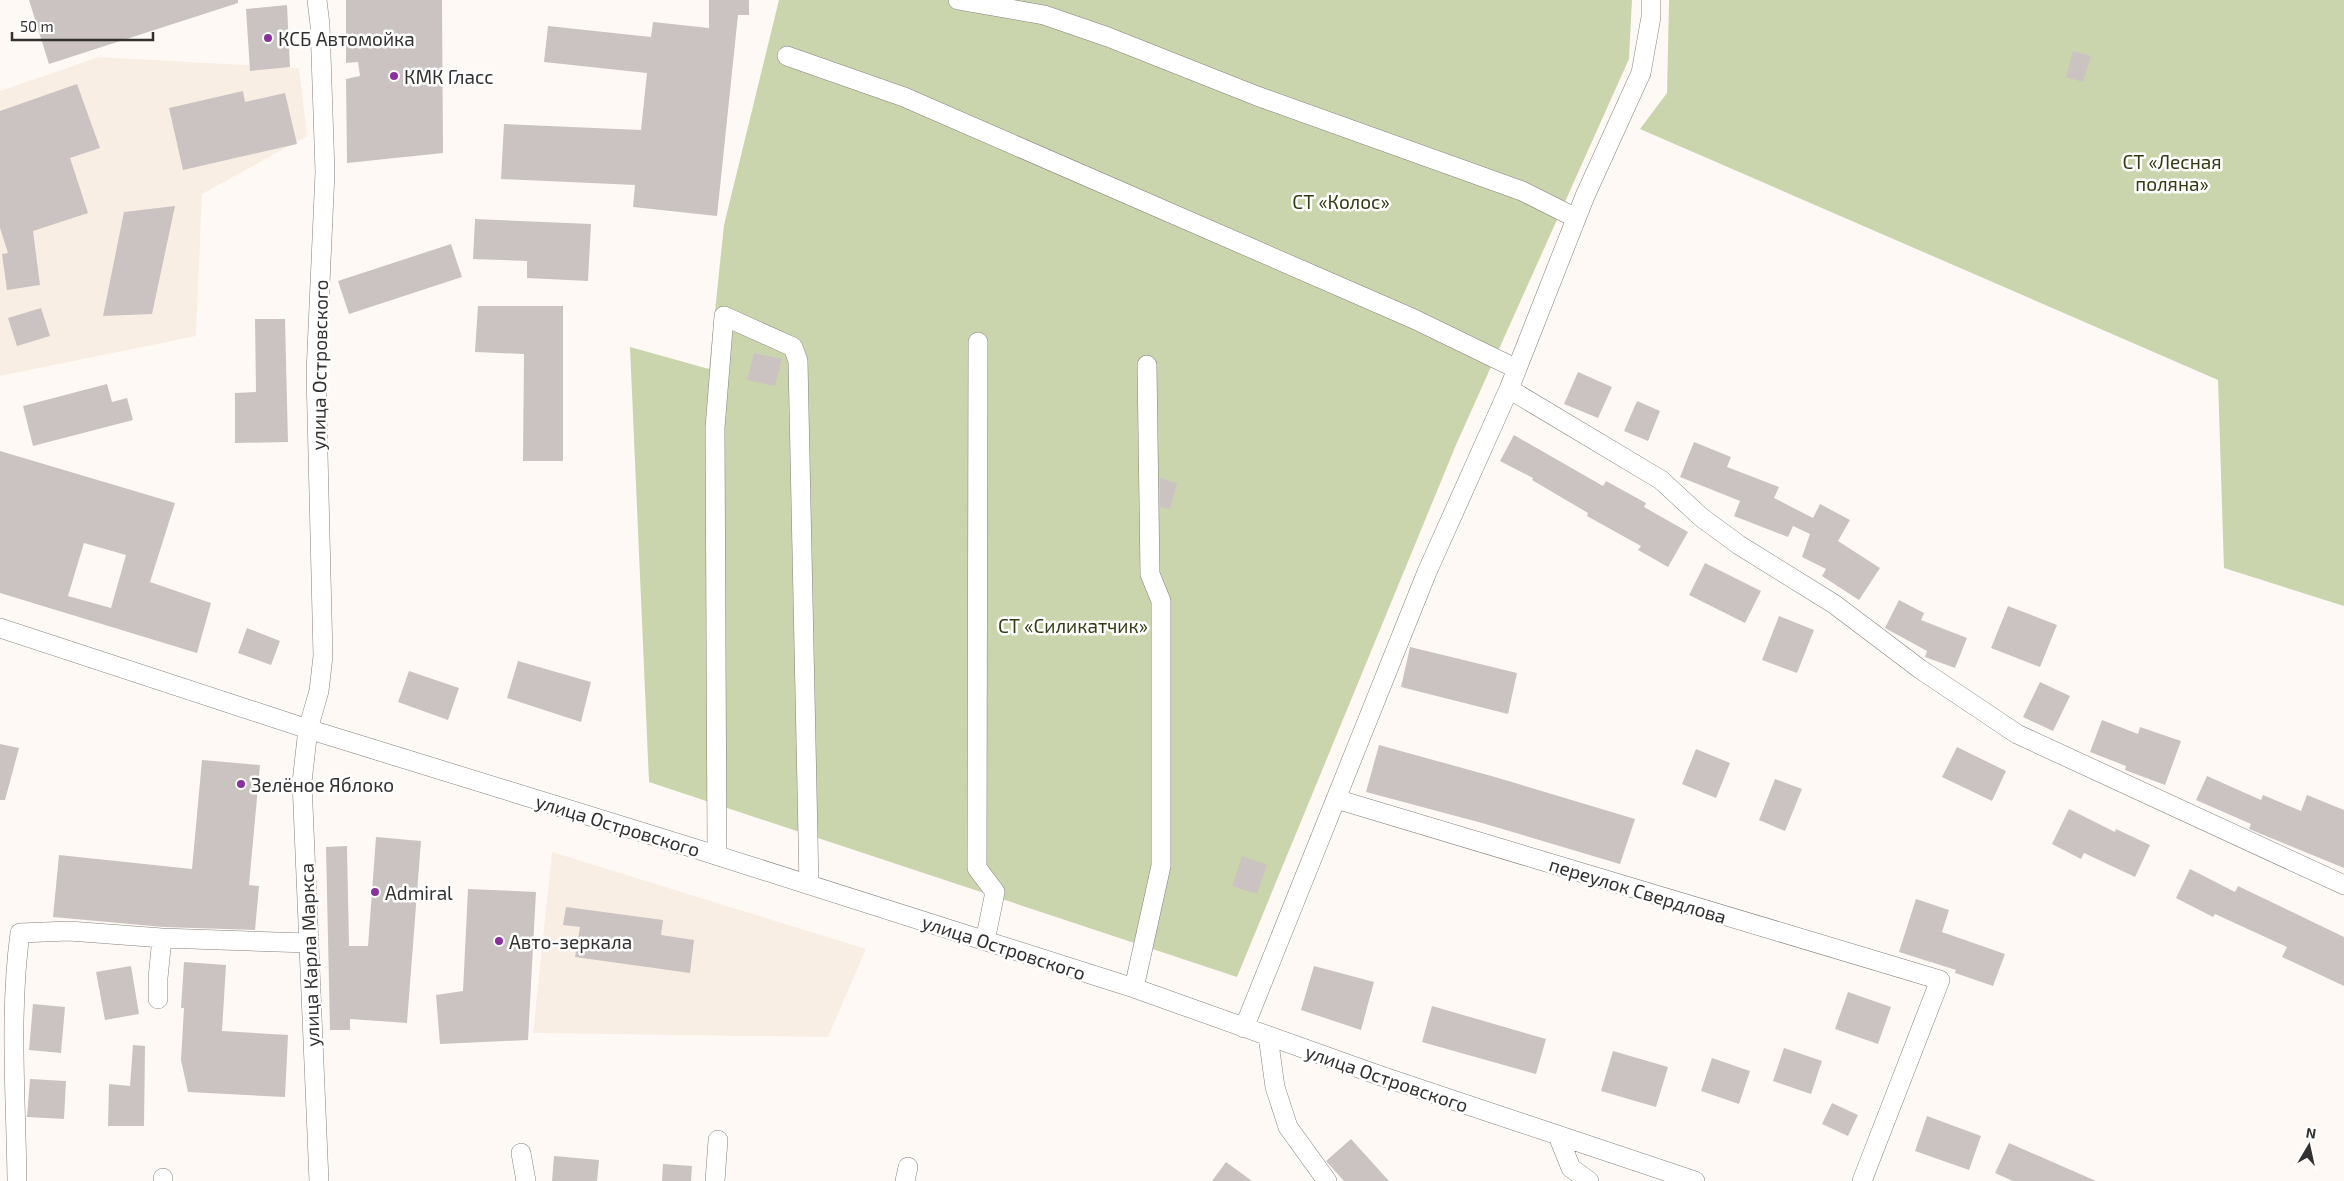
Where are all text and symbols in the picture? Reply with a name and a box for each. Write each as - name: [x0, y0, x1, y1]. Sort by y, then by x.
- scale bar: [12, 10, 154, 42]
- text: 50 m: [20, 17, 54, 35]
- place label: КСБ Автомойка: [278, 27, 415, 50]
- marker: КСБ Автомойка: [262, 32, 274, 44]
- place label: КМК Гласс: [404, 65, 494, 88]
- marker: КМК Гласс: [388, 70, 400, 82]
- park label: СТ «Лесная поляна»: [2122, 150, 2222, 195]
- park label: СТ «Колос»: [1292, 190, 1390, 213]
- street label: улица Островского: [306, 279, 333, 451]
- park label: СТ «Силикатчик»: [998, 614, 1148, 637]
- place label: Зелёное Яблоко: [251, 773, 394, 796]
- marker: Зелёное Яблоко: [235, 778, 247, 790]
- street label: улица Островского: [533, 789, 703, 862]
- street label: переулок Свердлова: [1546, 852, 1729, 929]
- street label: улица Карла Маркса: [294, 863, 325, 1047]
- place label: Admiral: [385, 881, 453, 904]
- marker: Admiral: [369, 886, 381, 898]
- street label: улица Островского: [919, 910, 1089, 985]
- place label: Авто-зеркала: [509, 930, 632, 953]
- marker: Авто-зеркала: [493, 935, 505, 947]
- street label: улица Островского: [1302, 1039, 1471, 1118]
- north arrow: [2284, 1121, 2334, 1171]
- text: N: [2305, 1123, 2317, 1142]

